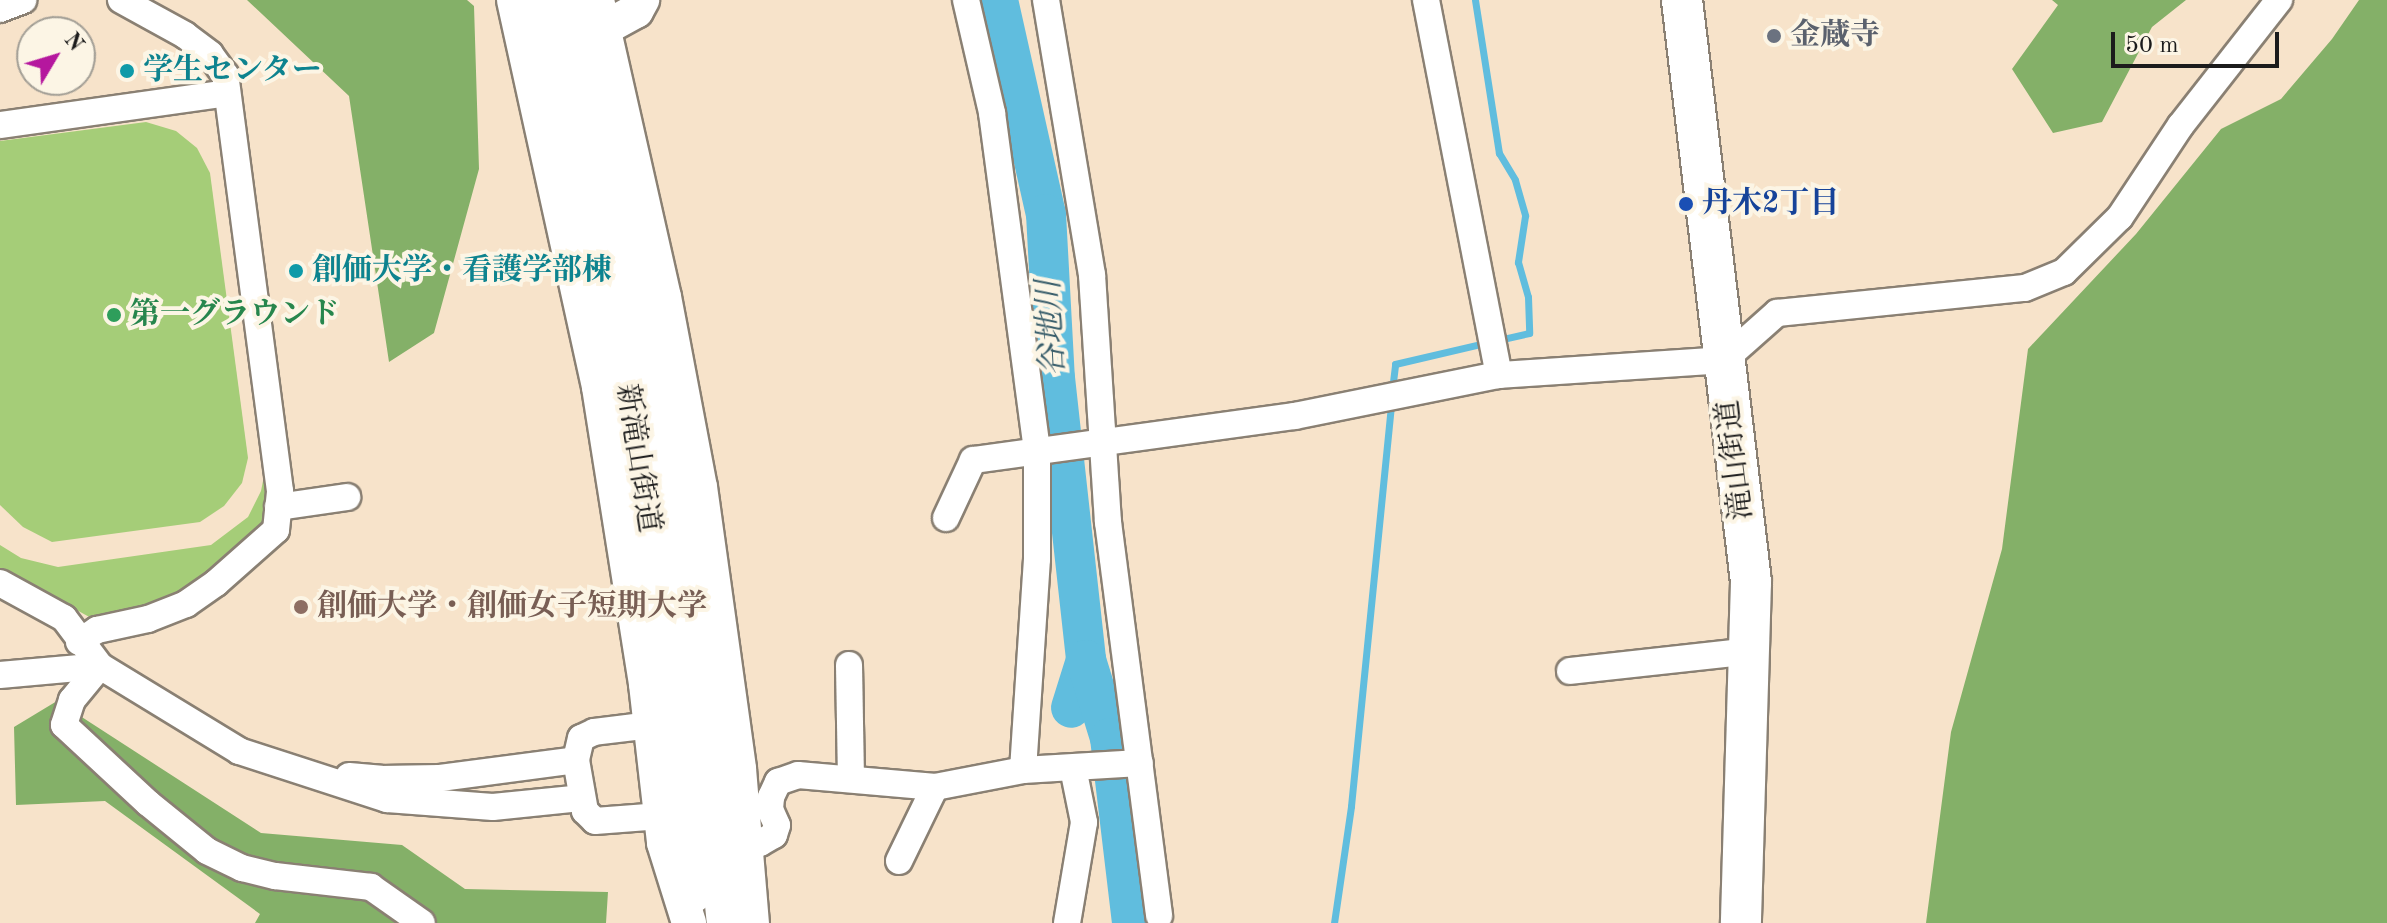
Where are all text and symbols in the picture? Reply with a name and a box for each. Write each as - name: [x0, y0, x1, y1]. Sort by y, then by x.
- north arrow: [16, 16, 96, 96]
- scale bar: [2115, 16, 2283, 66]
- place label: 金蔵寺: [1790, 18, 1880, 54]
- marker: 金蔵寺: [1765, 27, 1783, 45]
- text: N: [59, 29, 87, 56]
- text: 50 m: [2125, 34, 2179, 58]
- place label: 学生センター: [143, 53, 323, 89]
- marker: 学生センター: [118, 62, 136, 80]
- place label: 丹木2丁目: [1702, 186, 1839, 222]
- marker: 丹木2丁目: [1677, 195, 1695, 213]
- place label: 創価大学・看護学部棟: [312, 253, 612, 289]
- marker: 創価大学・看護学部棟: [287, 262, 305, 280]
- water label: 谷地川: [1031, 279, 1075, 377]
- place label: 第一グラウンド: [130, 297, 340, 333]
- marker: 第一グラウンド: [105, 306, 123, 324]
- street label: 新滝山街道: [607, 381, 667, 535]
- street label: 滝山街道: [1711, 398, 1761, 522]
- place label: 創価大学・創価女子短期大学: [317, 589, 707, 625]
- marker: 創価大学・創価女子短期大学: [292, 598, 310, 616]

